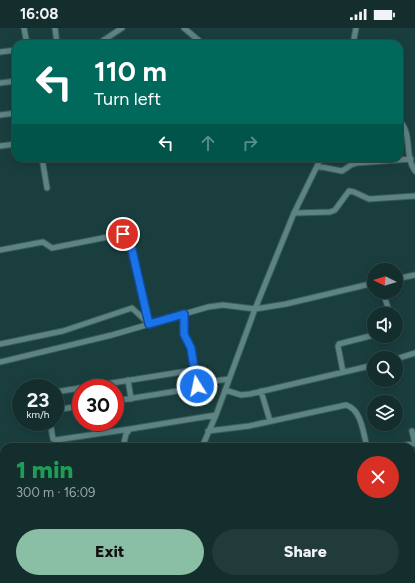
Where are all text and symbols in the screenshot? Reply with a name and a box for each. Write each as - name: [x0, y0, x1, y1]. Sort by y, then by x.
- text: 16:08: [20, 5, 58, 23]
- text: 110 m: [94, 54, 167, 88]
- icon: left: [28, 56, 80, 108]
- text: Turn left: [94, 88, 161, 110]
- icon: left: [155, 132, 177, 154]
- icon: ahead: [197, 132, 219, 154]
- icon: right: [239, 132, 261, 154]
- pin: [106, 217, 140, 251]
- icon: arrive: [112, 223, 134, 245]
- north arrow: [367, 263, 403, 299]
- map controls: [367, 263, 403, 431]
- button: sound: [367, 307, 403, 343]
- button: search: [367, 351, 403, 387]
- position arrow: [176, 365, 218, 407]
- speed limit sign: 30: [72, 379, 124, 431]
- text: 23: [27, 388, 49, 412]
- button: layers: [367, 395, 403, 431]
- text: km/h: [27, 408, 49, 421]
- text: 1 min: [16, 455, 73, 484]
- button: close: [357, 456, 399, 498]
- text: 300 m · 16:09: [16, 485, 95, 500]
- button: Exit: [16, 529, 204, 575]
- button: Share: [212, 529, 399, 575]

